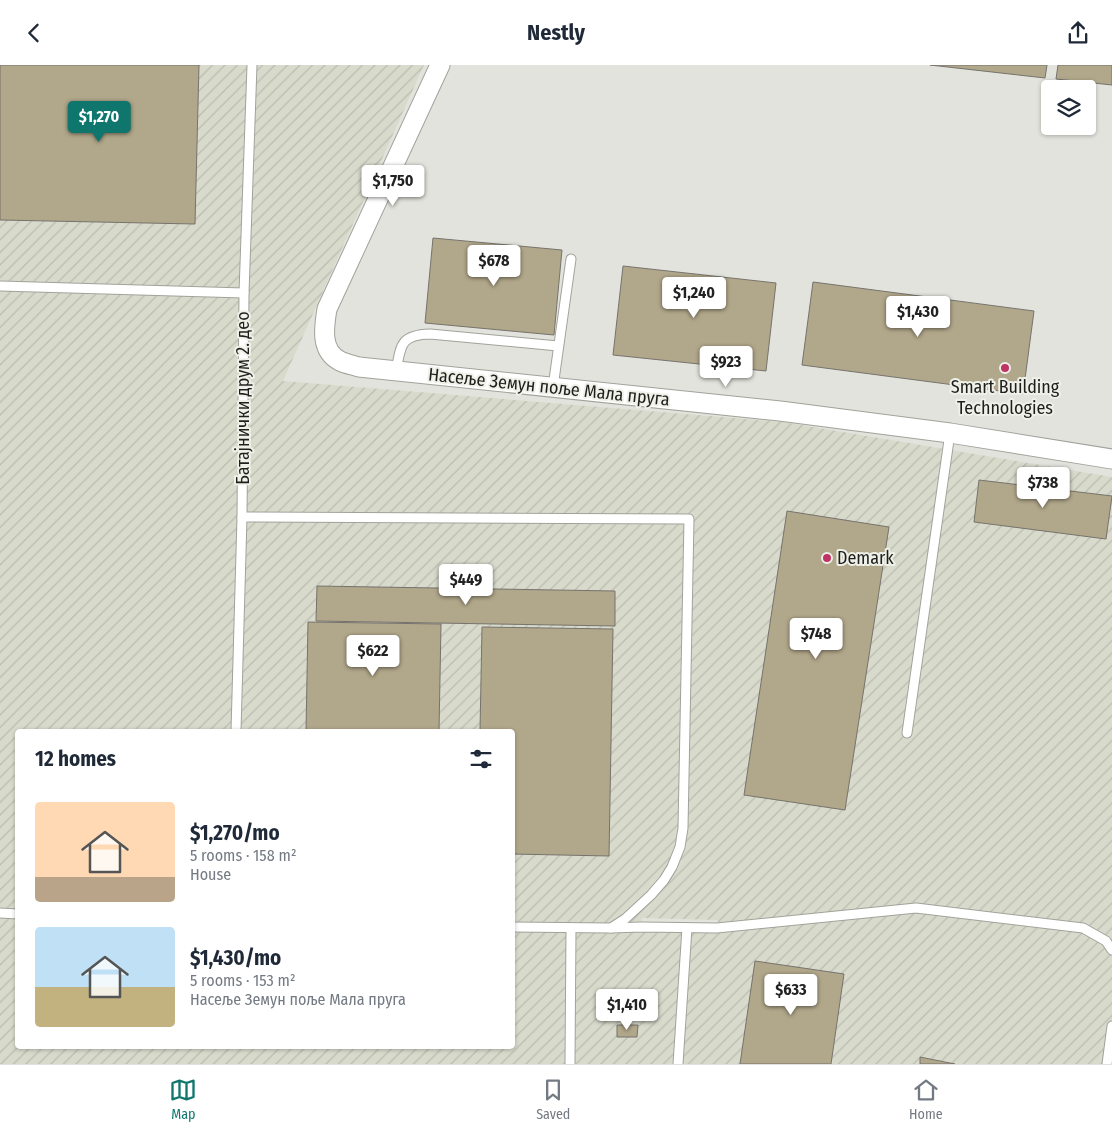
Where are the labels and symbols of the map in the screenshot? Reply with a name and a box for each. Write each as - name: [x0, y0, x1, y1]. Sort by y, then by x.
- pin: $1,270: [58, 101, 140, 143]
- pin: $1,750: [352, 165, 434, 207]
- pin: $678: [464, 245, 524, 287]
- pin: $1,240: [653, 277, 735, 319]
- pin: $1,430: [877, 295, 959, 338]
- street label: Батајнички друм 2. део: [232, 311, 254, 485]
- pin: $923: [696, 345, 756, 388]
- marker: Smart Building Technologies: [999, 362, 1011, 374]
- street label: Насеље Земун поље Мала пруга: [427, 363, 671, 411]
- place label: Smart Building Technologies: [951, 376, 1060, 419]
- pin: $738: [1013, 467, 1073, 509]
- place label: Demark: [837, 547, 894, 569]
- marker: Demark: [821, 552, 833, 564]
- pin: $449: [436, 563, 496, 606]
- pin: $748: [786, 617, 846, 660]
- pin: $622: [343, 635, 403, 677]
- pin: $633: [761, 973, 821, 1016]
- pin: $1,410: [586, 989, 668, 1031]

